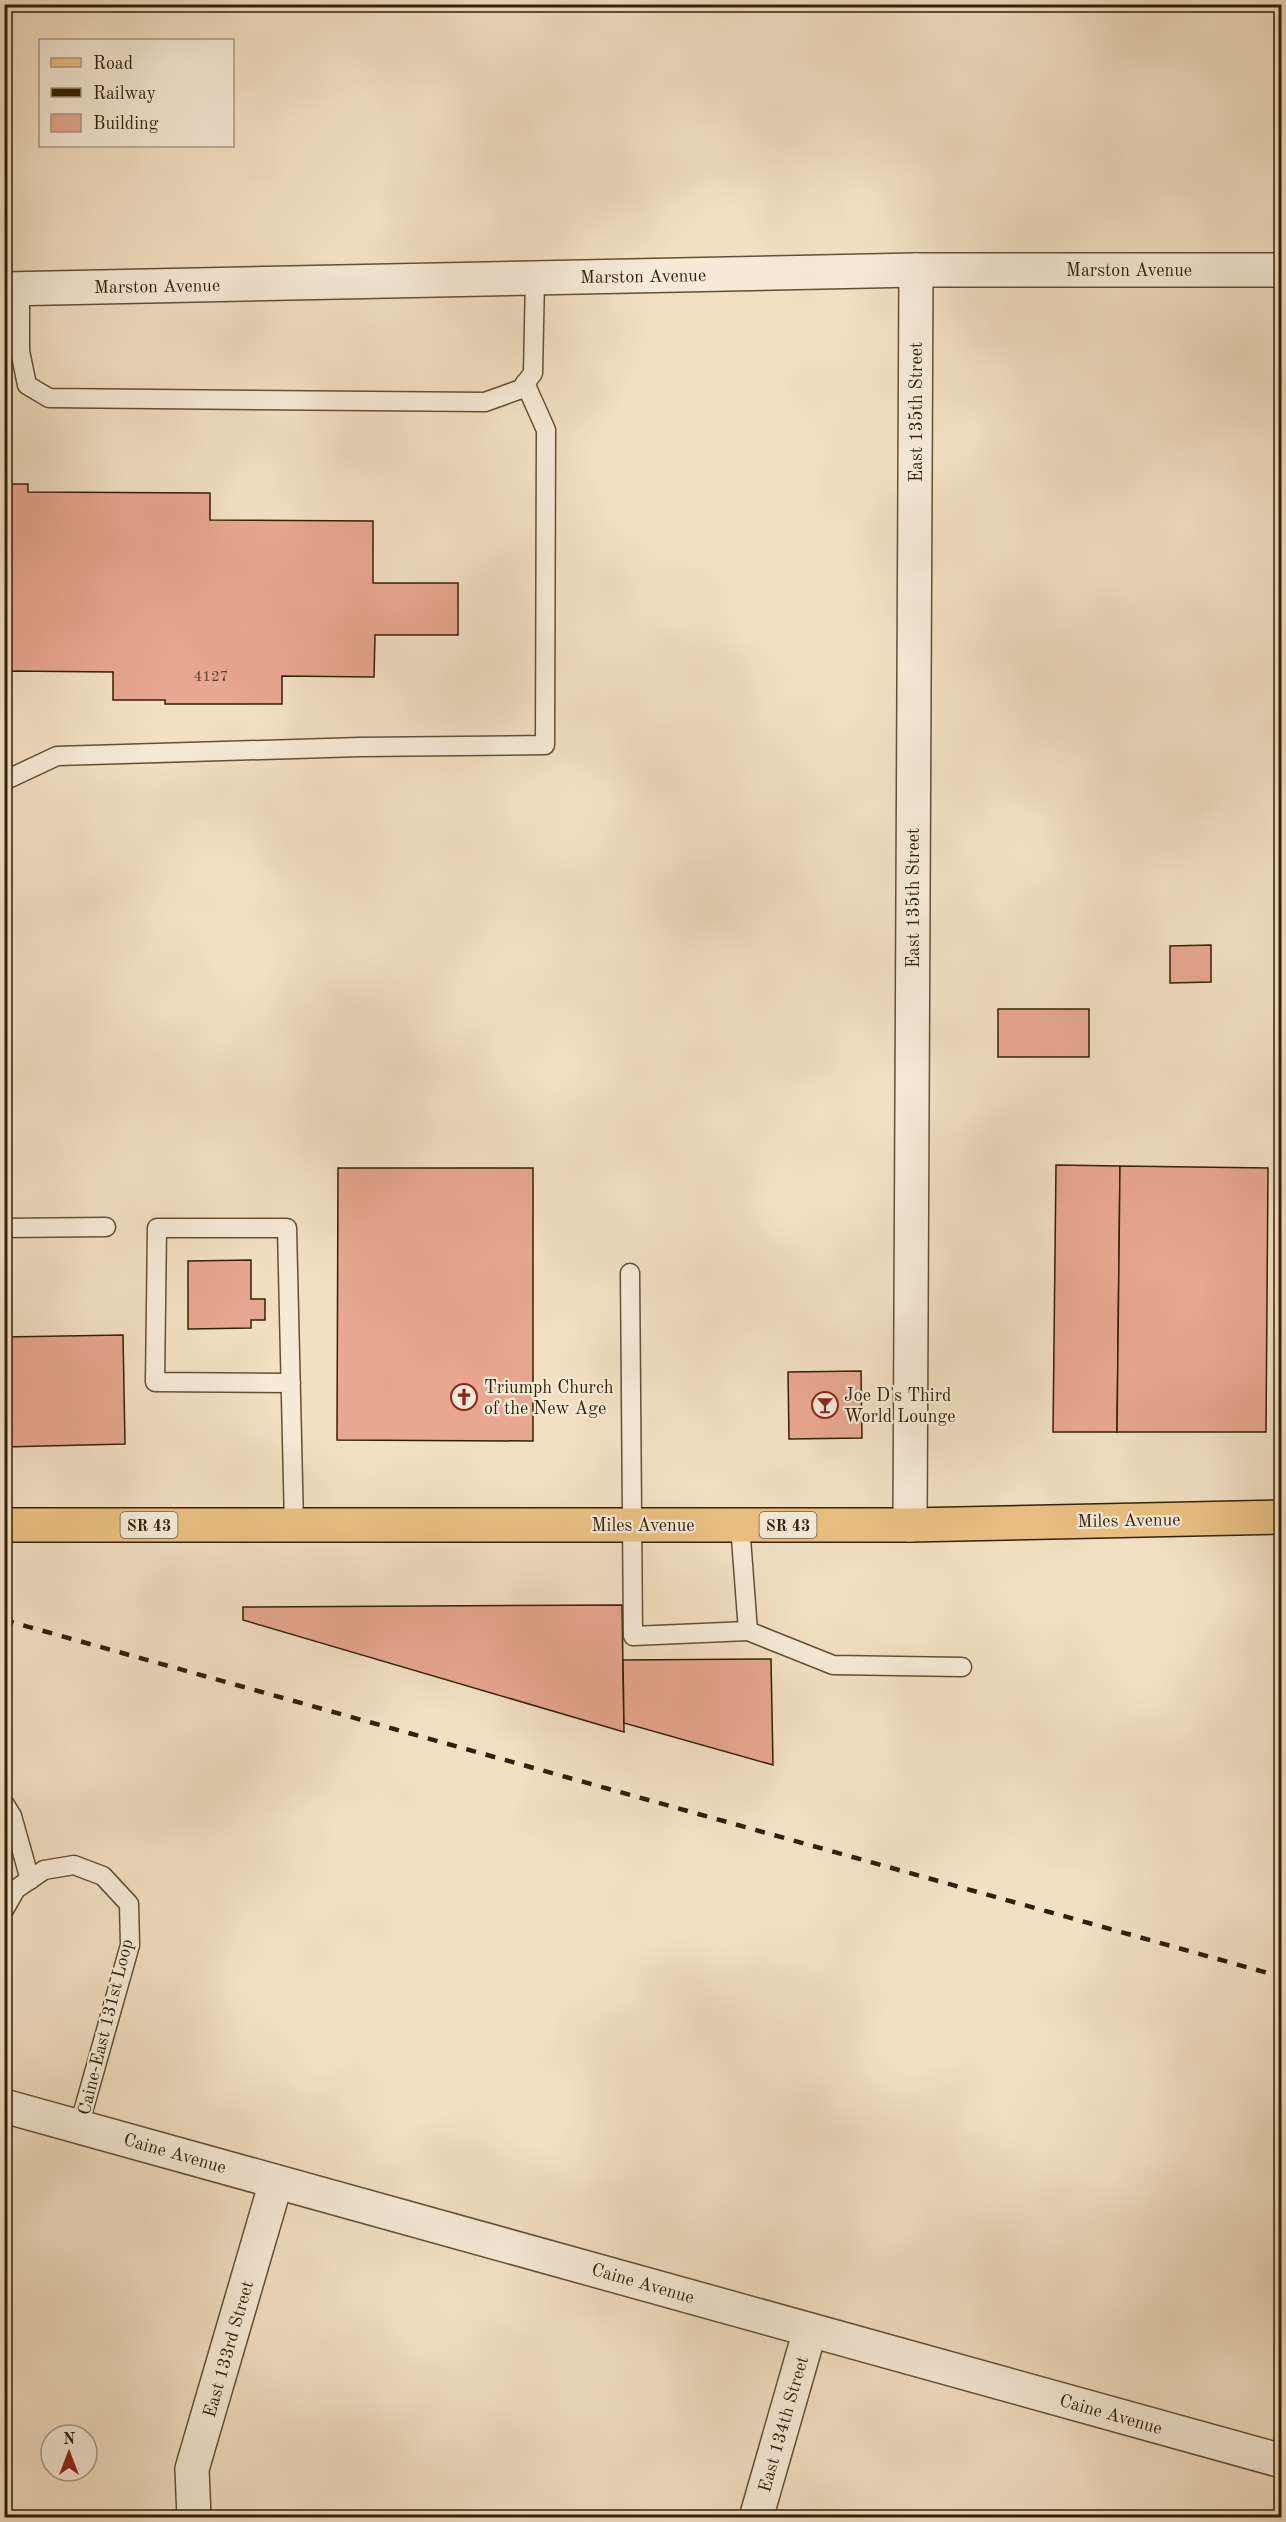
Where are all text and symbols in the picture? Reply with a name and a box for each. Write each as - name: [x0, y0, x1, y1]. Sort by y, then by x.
- legend: [39, 39, 234, 147]
- text: Road: [93, 55, 133, 73]
- text: Railway: [93, 85, 156, 103]
- text: Building: [93, 115, 159, 133]
- street label: Marston Avenue: [1066, 262, 1192, 280]
- street label: Marston Avenue: [580, 267, 706, 287]
- street label: Marston Avenue: [94, 277, 220, 297]
- street label: East 135th Street: [908, 342, 926, 482]
- house number: 4127: [194, 670, 228, 685]
- street label: East 135th Street: [905, 828, 923, 968]
- place label: Triumph Church of the New Age: [484, 1379, 614, 1418]
- church icon: Triumph Church of the New Age: [449, 1382, 479, 1412]
- place label: Joe D's Third World Lounge: [844, 1387, 955, 1426]
- bar icon: Joe D's Third World Lounge: [810, 1390, 840, 1420]
- street label: Miles Avenue: [1077, 1511, 1181, 1531]
- road number: SR 43: [120, 1512, 178, 1538]
- road number: SR 43: [760, 1512, 816, 1538]
- street label: Miles Avenue: [591, 1517, 695, 1535]
- street label: Caine-East 131st Loop: [75, 1937, 137, 2117]
- street label: Caine Avenue: [121, 2131, 228, 2177]
- street label: Caine Avenue: [589, 2261, 696, 2307]
- street label: East 133rd Street: [201, 2279, 257, 2420]
- street label: East 134th Street: [756, 2354, 812, 2494]
- street label: Caine Avenue: [1057, 2392, 1164, 2438]
- north arrow: [39, 2423, 99, 2483]
- text: N: [63, 2432, 76, 2448]

